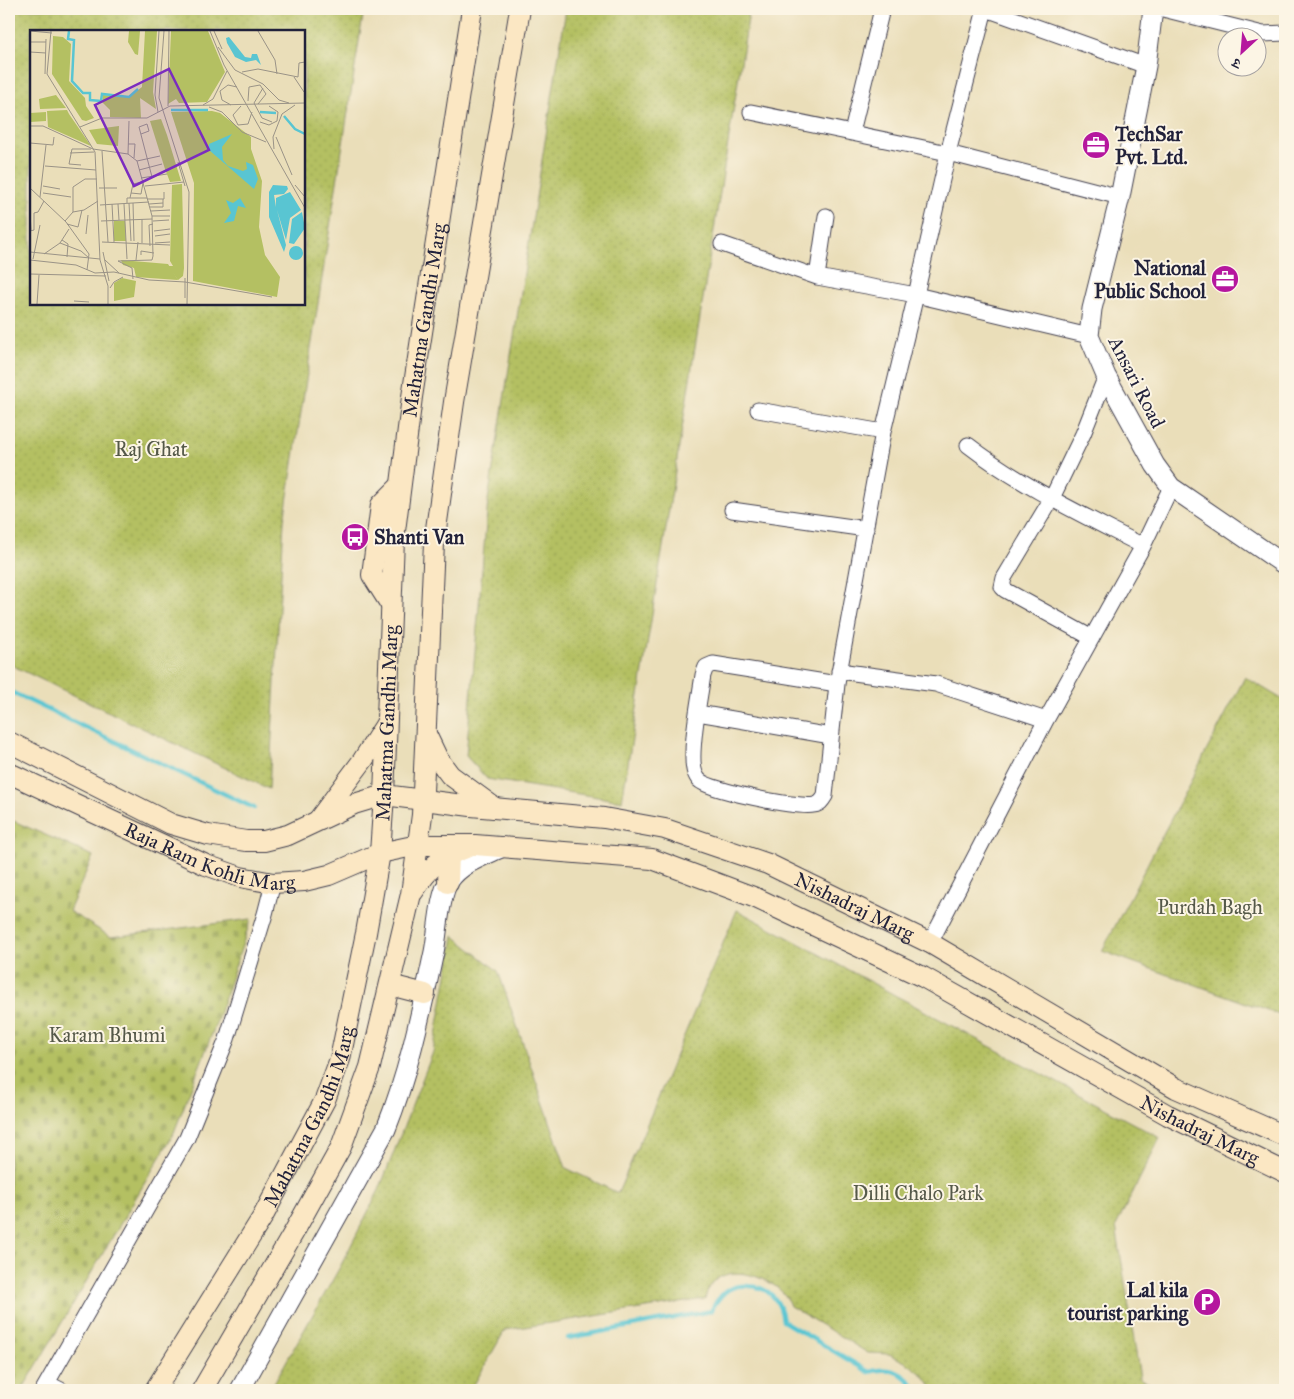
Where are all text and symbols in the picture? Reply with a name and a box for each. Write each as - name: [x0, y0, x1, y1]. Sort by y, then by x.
- north arrow: [1216, 28, 1266, 78]
- inset map: [30, 30, 305, 305]
- text: उ: [1229, 54, 1244, 73]
- place label: TechSar Pvt. Ltd.: [1114, 122, 1188, 169]
- office icon: TechSar Pvt. Ltd.: [1081, 130, 1111, 160]
- street label: Mahatma Gandhi Marg: [398, 221, 452, 419]
- place label: National Public School: [1094, 256, 1207, 303]
- office icon: National Public School: [1210, 264, 1240, 294]
- street label: Ansari Road: [1103, 331, 1170, 432]
- park label: Raj Ghat: [115, 437, 187, 461]
- bus stop icon: Shanti Van: [340, 522, 370, 552]
- place label: Shanti Van: [374, 525, 464, 549]
- street label: Mahatma Gandhi Marg: [370, 624, 404, 822]
- street label: Raja Ram Kohli Marg: [121, 817, 297, 895]
- street label: Nishadraj Marg: [791, 867, 919, 947]
- park label: Purdah Bagh: [1157, 895, 1263, 920]
- park label: Karam Bhumi: [49, 1023, 166, 1047]
- street label: Mahatma Gandhi Marg: [258, 1024, 360, 1211]
- street label: Nishadraj Marg: [1136, 1090, 1264, 1171]
- park label: Dilli Chalo Park: [852, 1181, 984, 1205]
- place label: Lal kila tourist parking: [1067, 1278, 1189, 1326]
- parking icon: Lal kila tourist parking: [1192, 1287, 1222, 1317]

